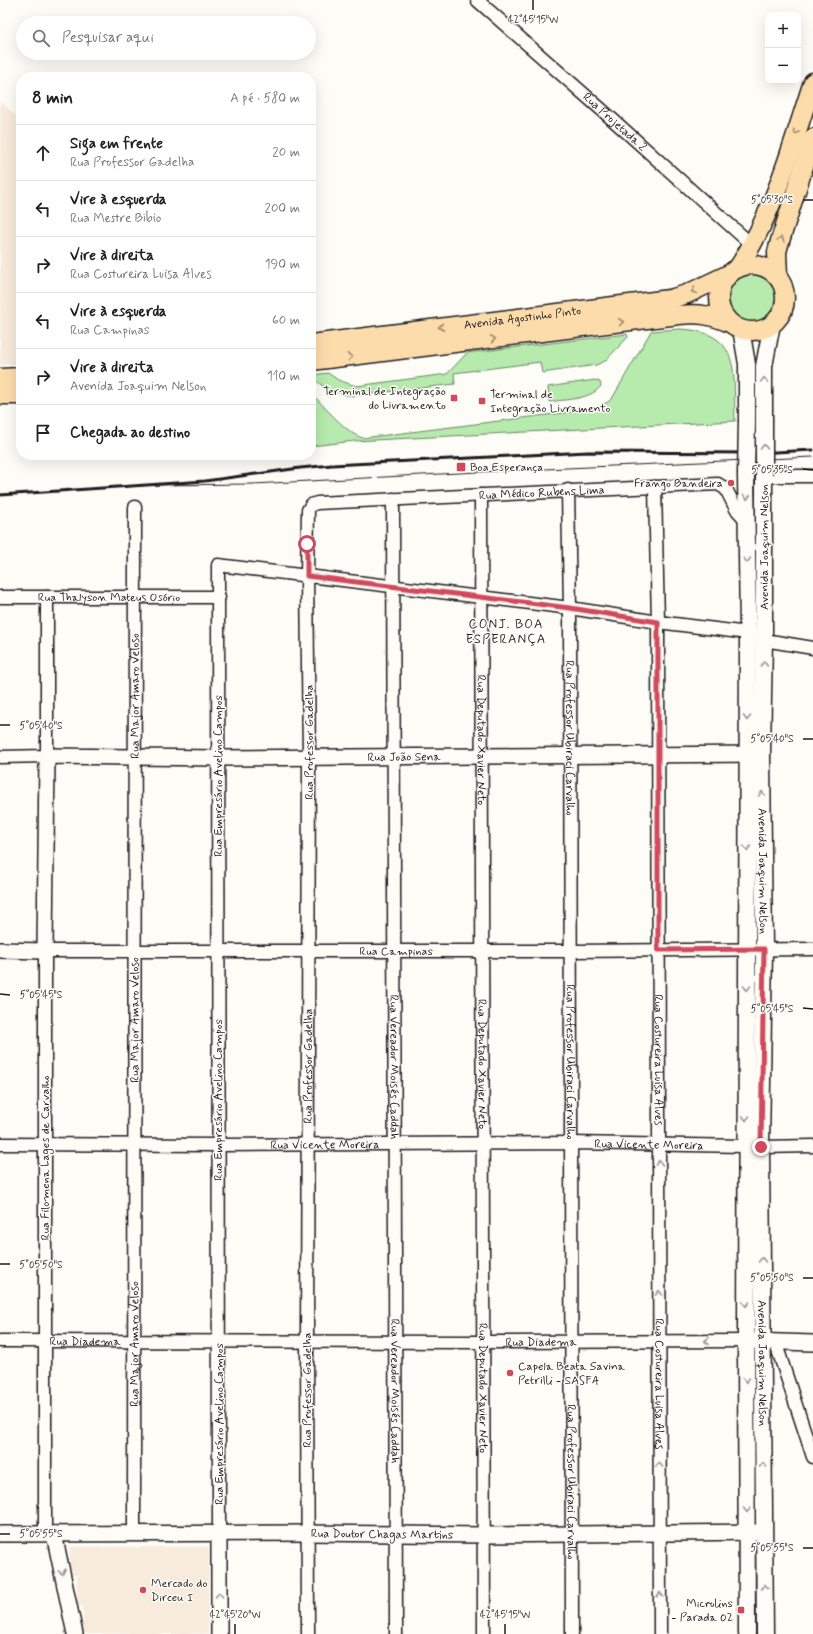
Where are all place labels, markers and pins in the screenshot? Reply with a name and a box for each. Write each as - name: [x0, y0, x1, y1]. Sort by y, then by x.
- place label: Terminal de Integração do Livramento: [323, 384, 446, 414]
- place label: Terminal de Integração Livramento: [490, 387, 610, 417]
- marker: Terminal de Integração do Livramento: [449, 393, 459, 403]
- marker: Terminal de Integração Livramento: [477, 396, 487, 406]
- place label: Boa Esperança: [470, 460, 543, 476]
- marker: Boa Esperança: [455, 461, 467, 473]
- place label: Frango Bandeira: [634, 476, 723, 492]
- marker: Frango Bandeira: [726, 478, 736, 488]
- place label: Capela Beata Savina Petrilli - SASFA: [518, 1359, 625, 1389]
- marker: Capela Beata Savina Petrilli - SASFA: [505, 1368, 515, 1378]
- place label: Mercado do Dirceu I: [151, 1576, 208, 1606]
- marker: Mercado do Dirceu I: [138, 1585, 148, 1595]
- place label: Microlins - Parada 02: [671, 1596, 733, 1626]
- marker: Microlins - Parada 02: [736, 1605, 746, 1615]

